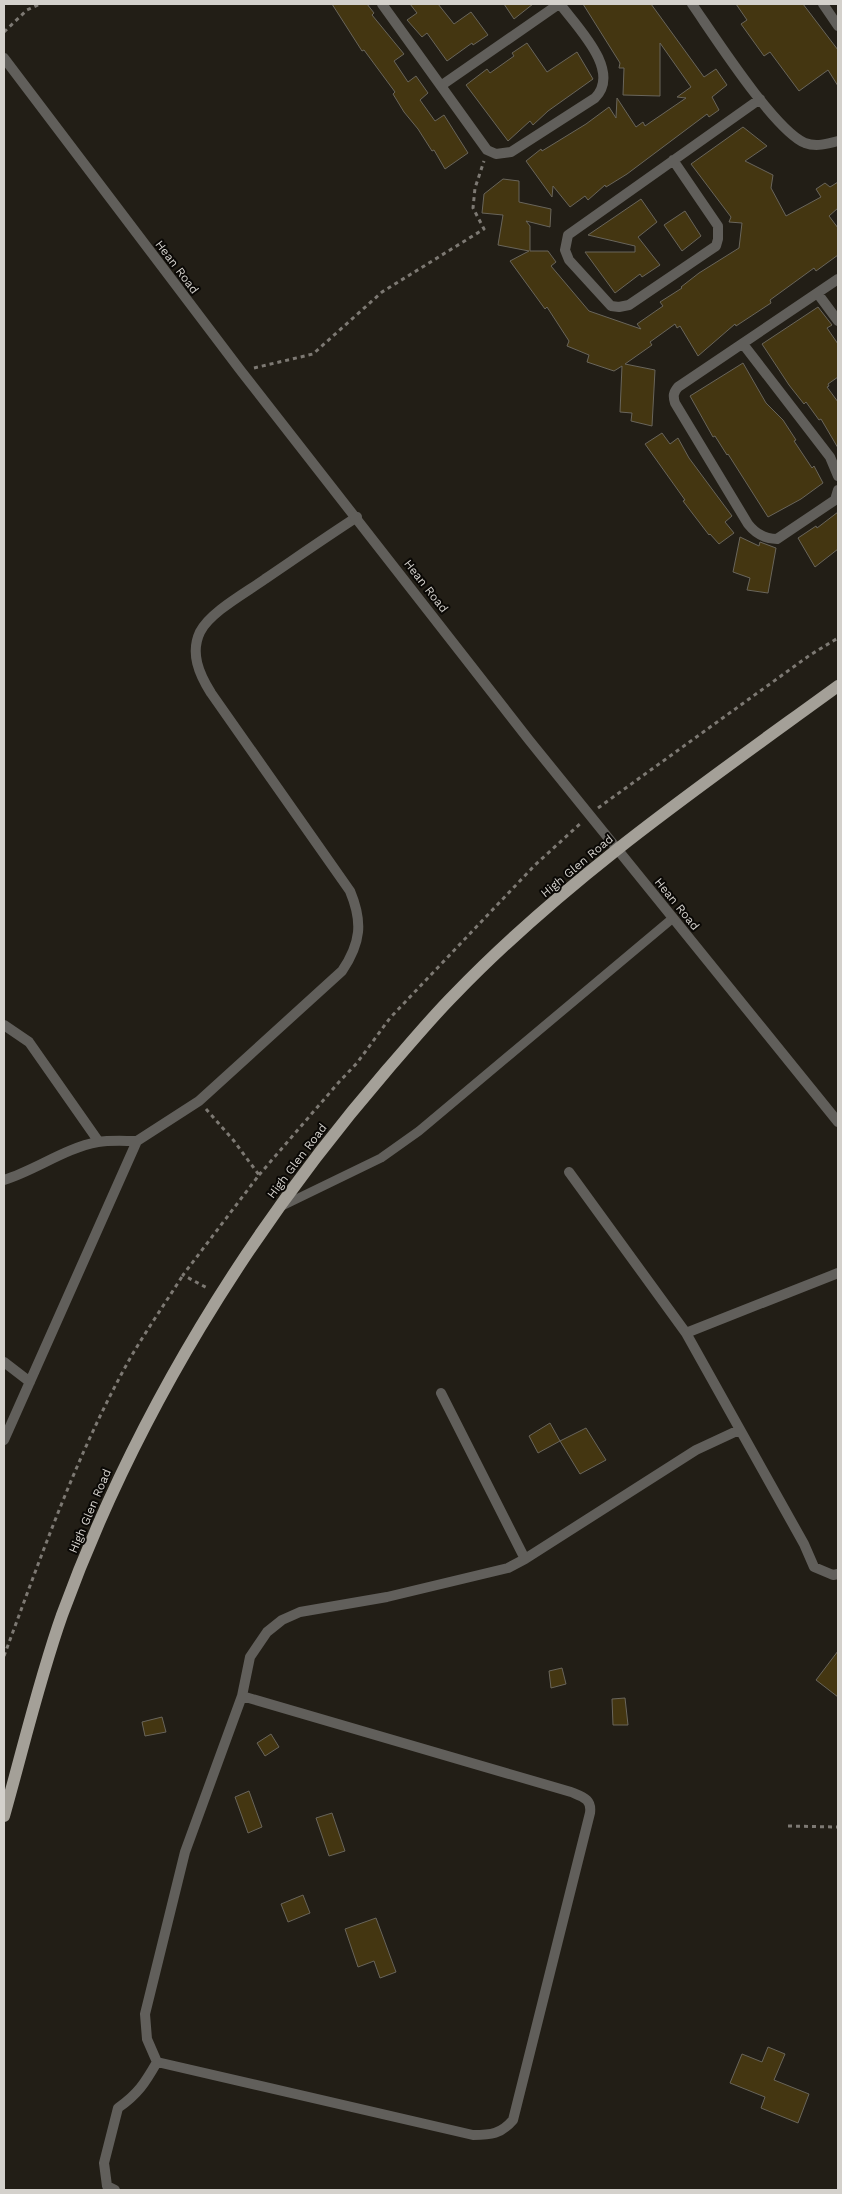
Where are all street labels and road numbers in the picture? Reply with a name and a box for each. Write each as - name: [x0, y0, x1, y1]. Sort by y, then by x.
- street label: Hean Road: [152, 238, 202, 296]
- street label: Hean Road: [401, 557, 451, 615]
- street label: High Glen Road: [538, 832, 616, 900]
- street label: Hean Road: [652, 875, 702, 933]
- street label: High Glen Road: [264, 1121, 330, 1201]
- street label: High Glen Road: [66, 1467, 114, 1555]

